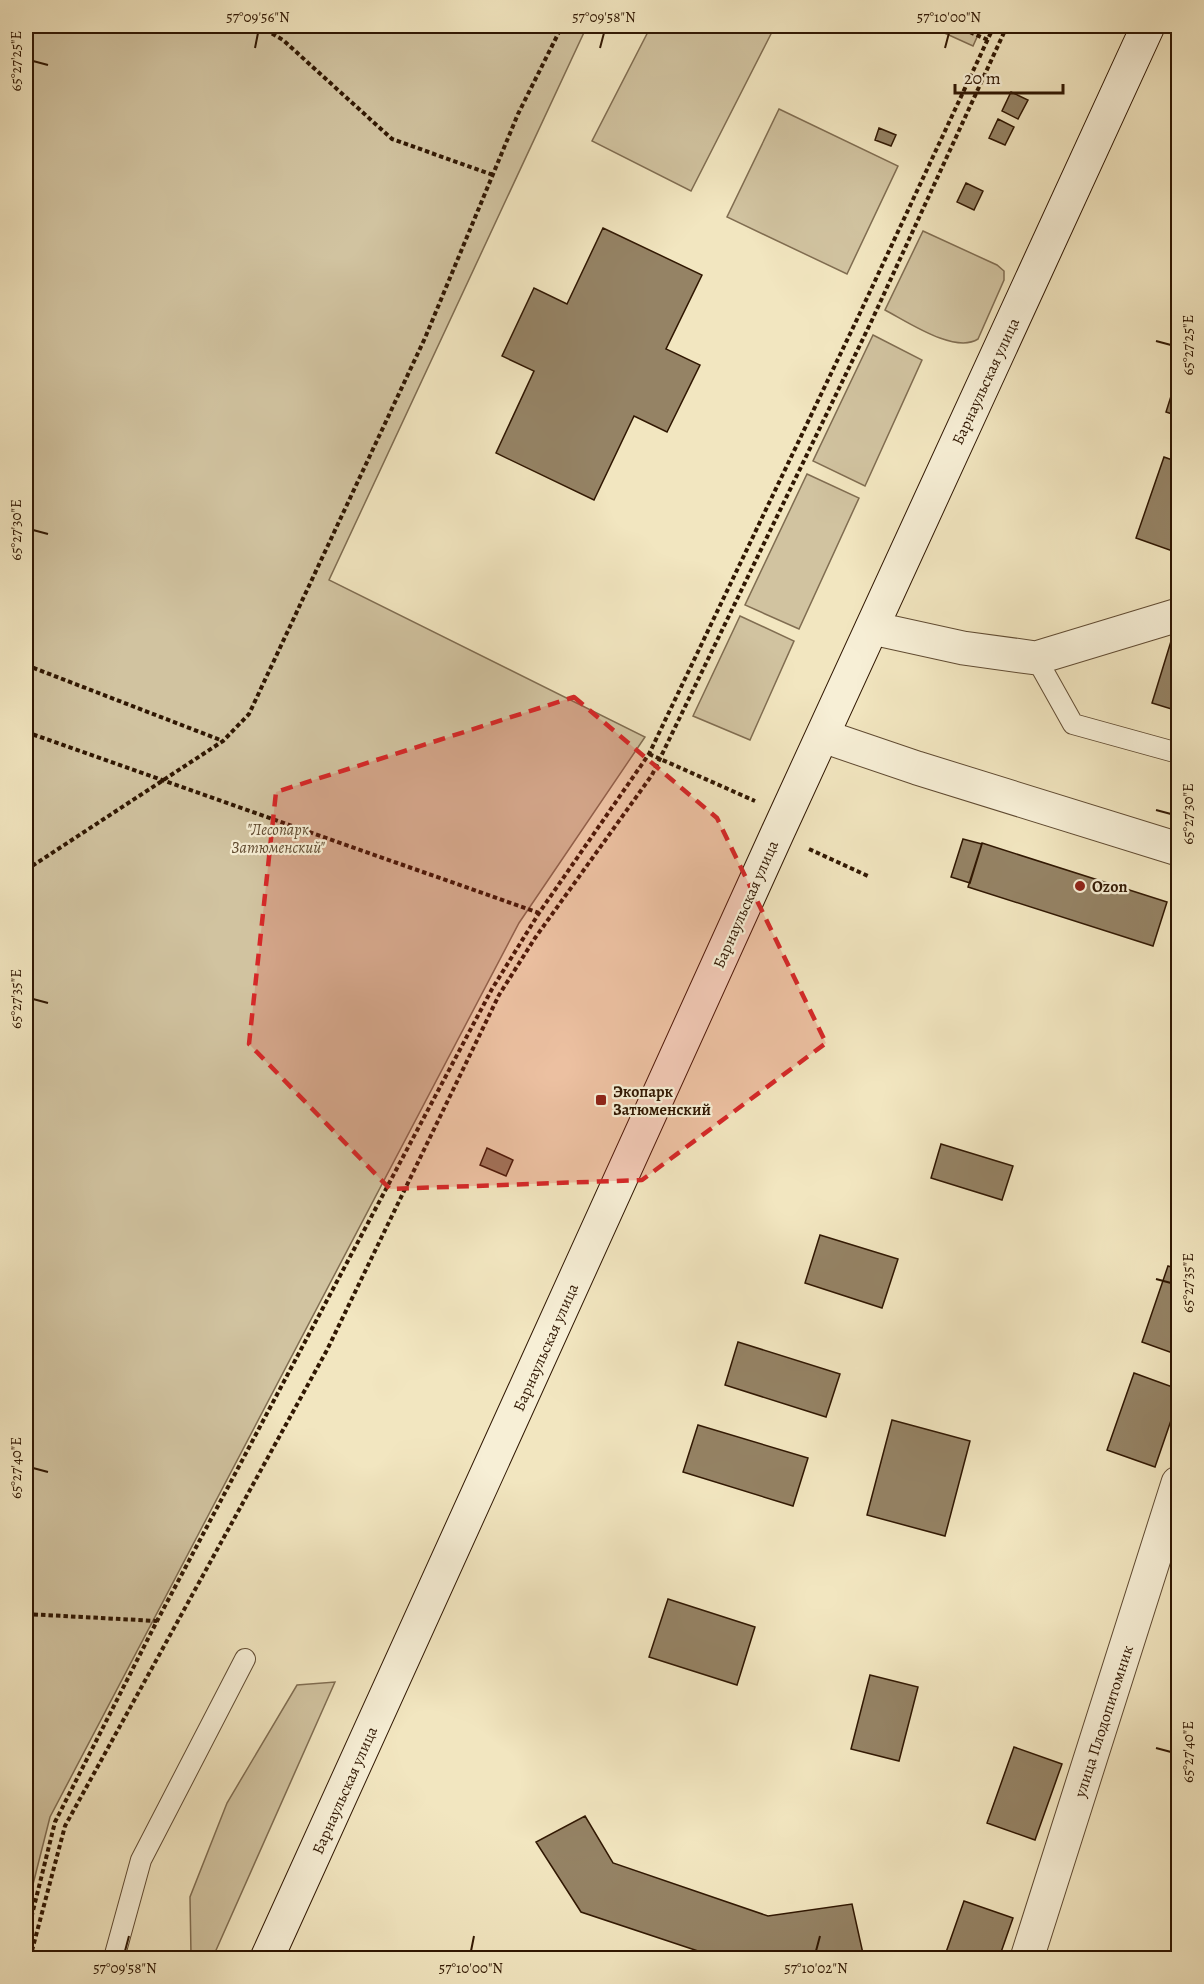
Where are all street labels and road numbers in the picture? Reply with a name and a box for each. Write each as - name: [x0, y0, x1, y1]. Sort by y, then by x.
- street label: Барнаульская улица: [947, 314, 1025, 449]
- street label: Барнаульская улица: [708, 836, 784, 972]
- street label: Барнаульская улица: [508, 1279, 584, 1415]
- street label: улица Плодопитомник: [1069, 1642, 1139, 1801]
- street label: Барнаульская улица: [307, 1722, 383, 1858]

